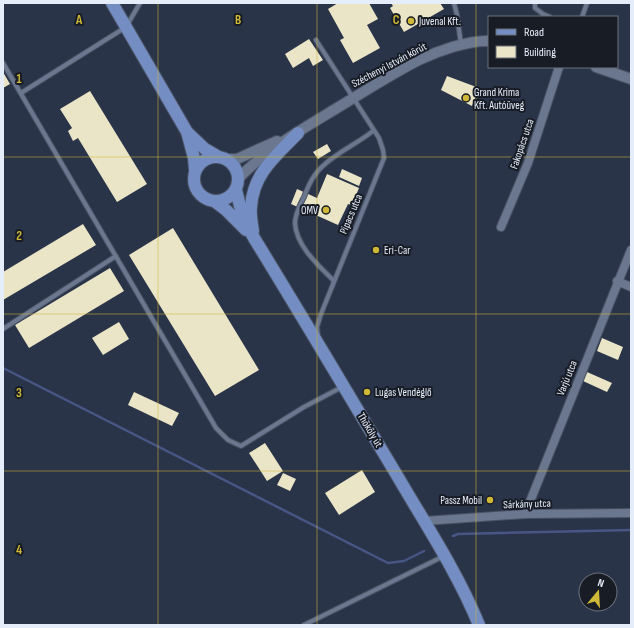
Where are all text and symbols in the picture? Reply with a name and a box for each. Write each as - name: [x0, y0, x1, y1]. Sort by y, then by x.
- text: A: [75, 12, 83, 28]
- text: B: [235, 12, 241, 28]
- text: C: [393, 12, 400, 28]
- place label: Juvenal Kft.: [418, 15, 461, 28]
- marker: Juvenal Kft.: [406, 16, 416, 26]
- legend: [488, 16, 618, 68]
- text: Road: [524, 25, 544, 40]
- street label: Széchenyi István körút: [349, 39, 429, 90]
- text: Building: [524, 45, 556, 60]
- text: 1: [16, 71, 22, 87]
- place label: Grand Krima Kft. Autóüveg: [474, 86, 525, 112]
- marker: Grand Krima Kft. Autóüveg: [461, 93, 471, 103]
- street label: Fakopács utca: [507, 117, 537, 171]
- street label: Pipacs utca: [337, 192, 365, 236]
- place label: OMV: [301, 204, 318, 217]
- marker: OMV: [321, 205, 331, 215]
- text: 2: [16, 228, 22, 244]
- place label: Eri-Car: [384, 244, 410, 257]
- marker: Eri-Car: [371, 245, 381, 255]
- street label: Varjú utca: [554, 359, 580, 397]
- text: 3: [16, 385, 22, 401]
- place label: Lugas Vendéglő: [375, 386, 432, 399]
- marker: Lugas Vendéglő: [362, 387, 372, 397]
- street label: Thököly út: [355, 410, 386, 450]
- place label: Passz Mobil: [440, 494, 482, 507]
- marker: Passz Mobil: [485, 495, 495, 505]
- street label: Sárkány utca: [503, 497, 551, 511]
- text: 4: [16, 542, 22, 558]
- north arrow: [578, 572, 618, 612]
- text: N: [596, 576, 606, 590]

